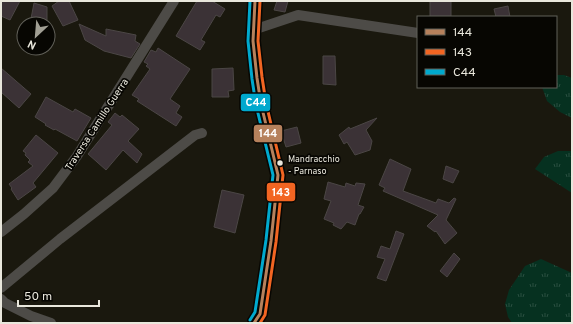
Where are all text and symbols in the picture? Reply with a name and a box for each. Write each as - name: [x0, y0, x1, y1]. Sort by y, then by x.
- north arrow: [16, 16, 56, 56]
- legend: [417, 16, 557, 88]
- text: 144: [453, 25, 472, 41]
- text: N: [25, 36, 39, 52]
- text: 143: [453, 45, 472, 61]
- text: C44: [453, 65, 476, 81]
- street label: Traversa Camillo Guerra: [63, 76, 132, 173]
- line badge: C44: [240, 93, 271, 112]
- text: C44: [245, 96, 267, 110]
- line badge: 144: [253, 124, 283, 143]
- text: 144: [259, 127, 277, 141]
- place label: Mandracchio - Parnaso: [288, 154, 340, 177]
- marker: Mandracchio - Parnaso: [275, 158, 285, 168]
- line badge: 143: [266, 182, 296, 202]
- text: 143: [272, 186, 290, 200]
- scale bar: [18, 282, 99, 308]
- text: 50 m: [24, 289, 52, 305]

